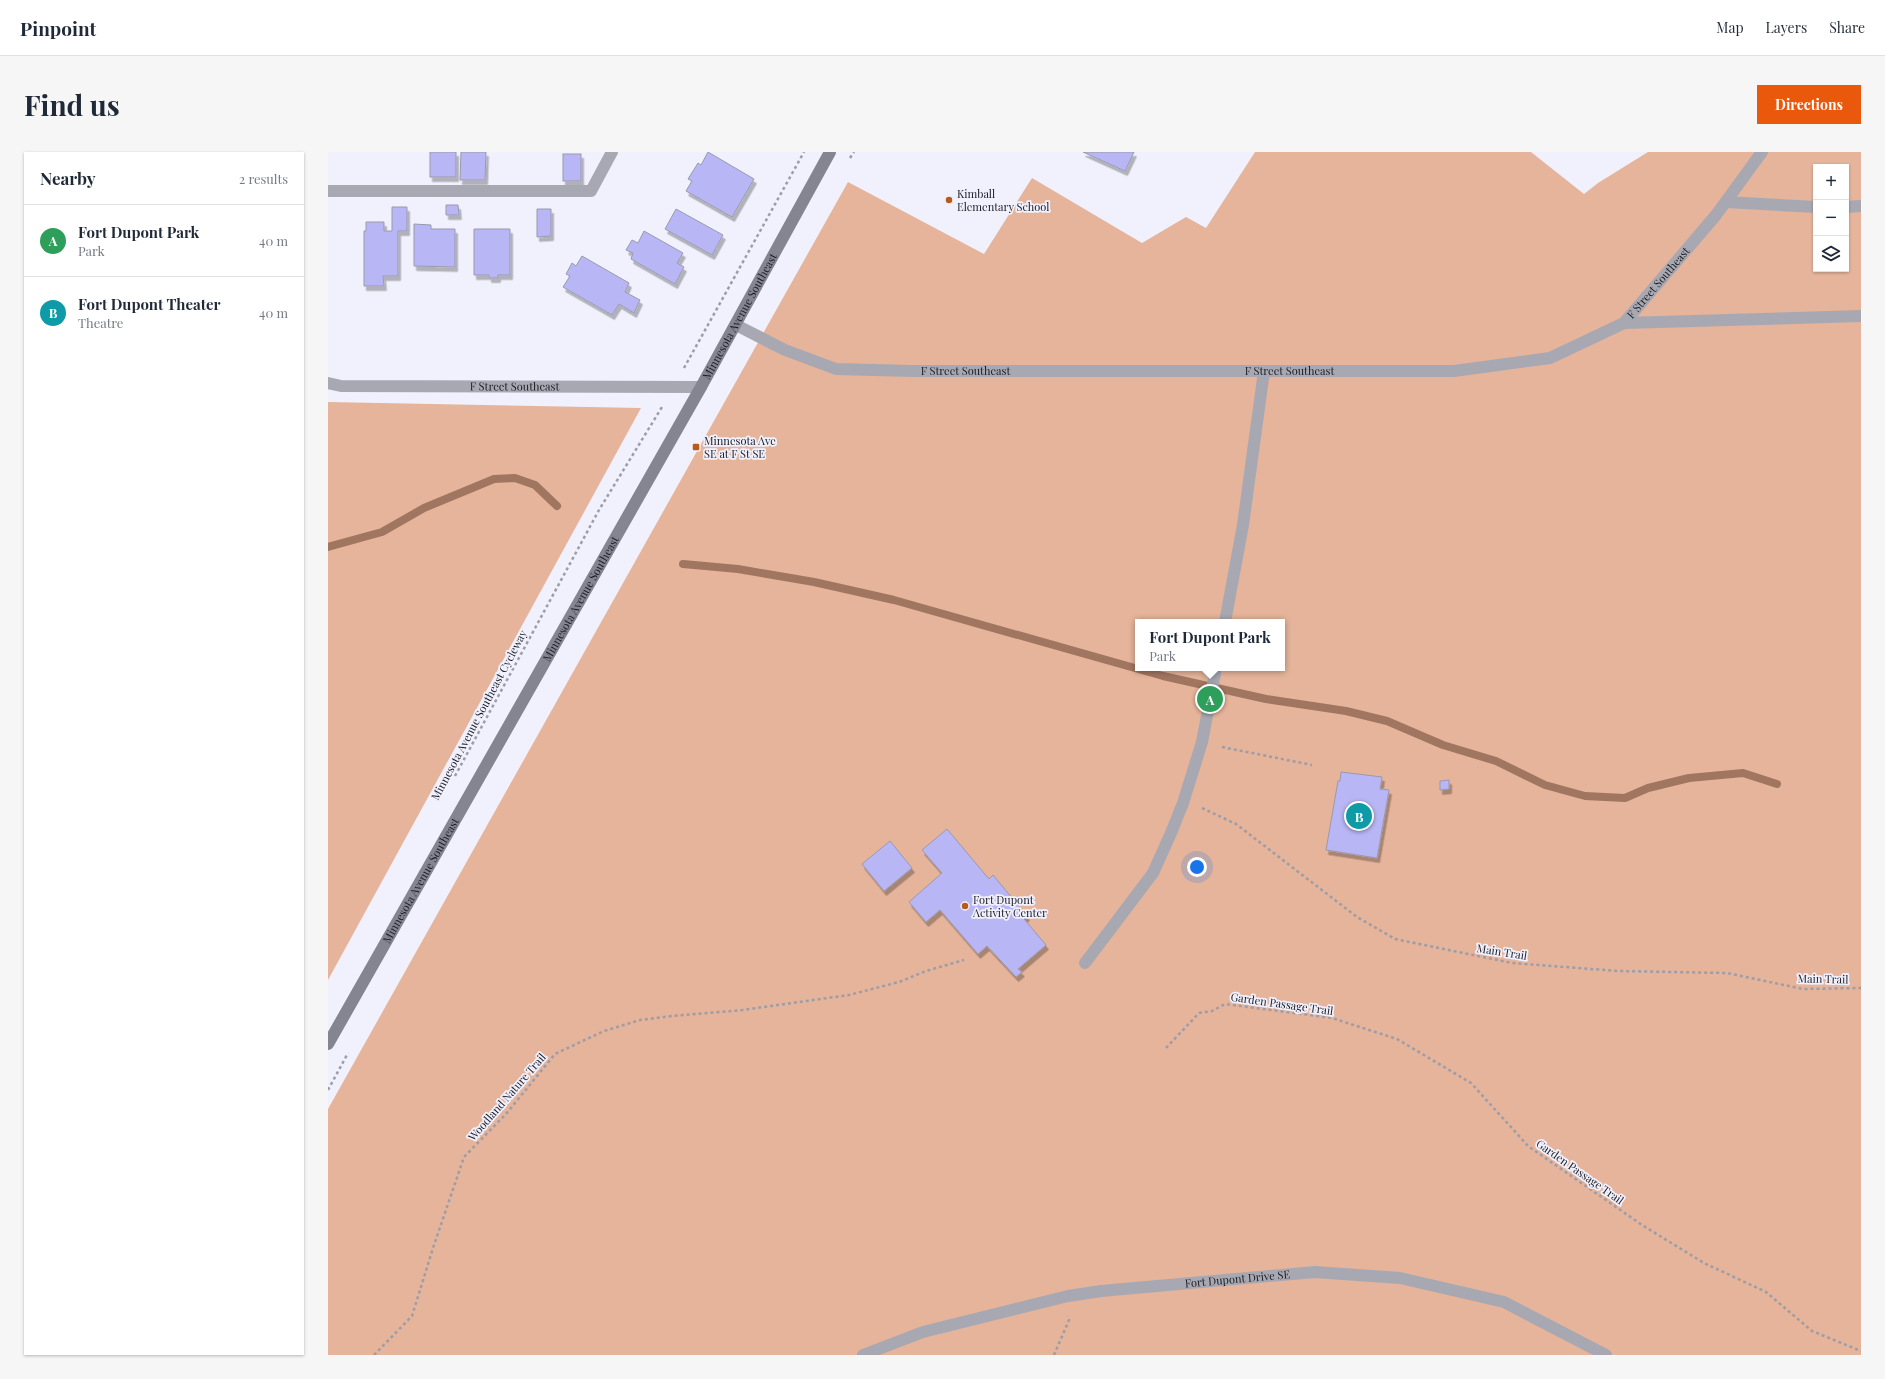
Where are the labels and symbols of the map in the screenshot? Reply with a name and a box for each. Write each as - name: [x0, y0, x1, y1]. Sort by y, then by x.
- place label: Kimball Elementary School: [957, 186, 1049, 214]
- marker: Kimball Elementary School: [944, 195, 954, 205]
- street label: F Street Southeast: [1623, 243, 1693, 321]
- street label: Minnesota Avenue Southeast: [699, 250, 780, 382]
- street label: F Street Southeast: [921, 363, 1010, 378]
- street label: F Street Southeast: [1245, 363, 1334, 378]
- street label: F Street Southeast: [470, 378, 560, 394]
- place label: Minnesota Ave SE at F St SE: [704, 433, 776, 461]
- marker: Minnesota Ave SE at F St SE: [691, 442, 701, 452]
- street label: Minnesota Avenue Southeast: [539, 533, 622, 664]
- street label: Minnesota Avenue Southeast Cycleway: [427, 627, 530, 802]
- pin: A: [1197, 684, 1223, 714]
- pin: B: [1346, 801, 1372, 831]
- street label: Minnesota Avenue Southeast: [379, 815, 462, 946]
- your location: [1187, 857, 1207, 877]
- place label: Fort Dupont Activity Center: [972, 892, 1047, 920]
- marker: Fort Dupont Activity Center: [960, 901, 970, 911]
- street label: Main Trail: [1476, 940, 1528, 963]
- street label: Main Trail: [1797, 971, 1849, 986]
- street label: Garden Passage Trail: [1230, 989, 1334, 1018]
- street label: Woodland Nature Trail: [464, 1050, 549, 1144]
- street label: Garden Passage Trail: [1534, 1136, 1627, 1207]
- street label: Fort Dupont Drive SE: [1184, 1266, 1291, 1291]

